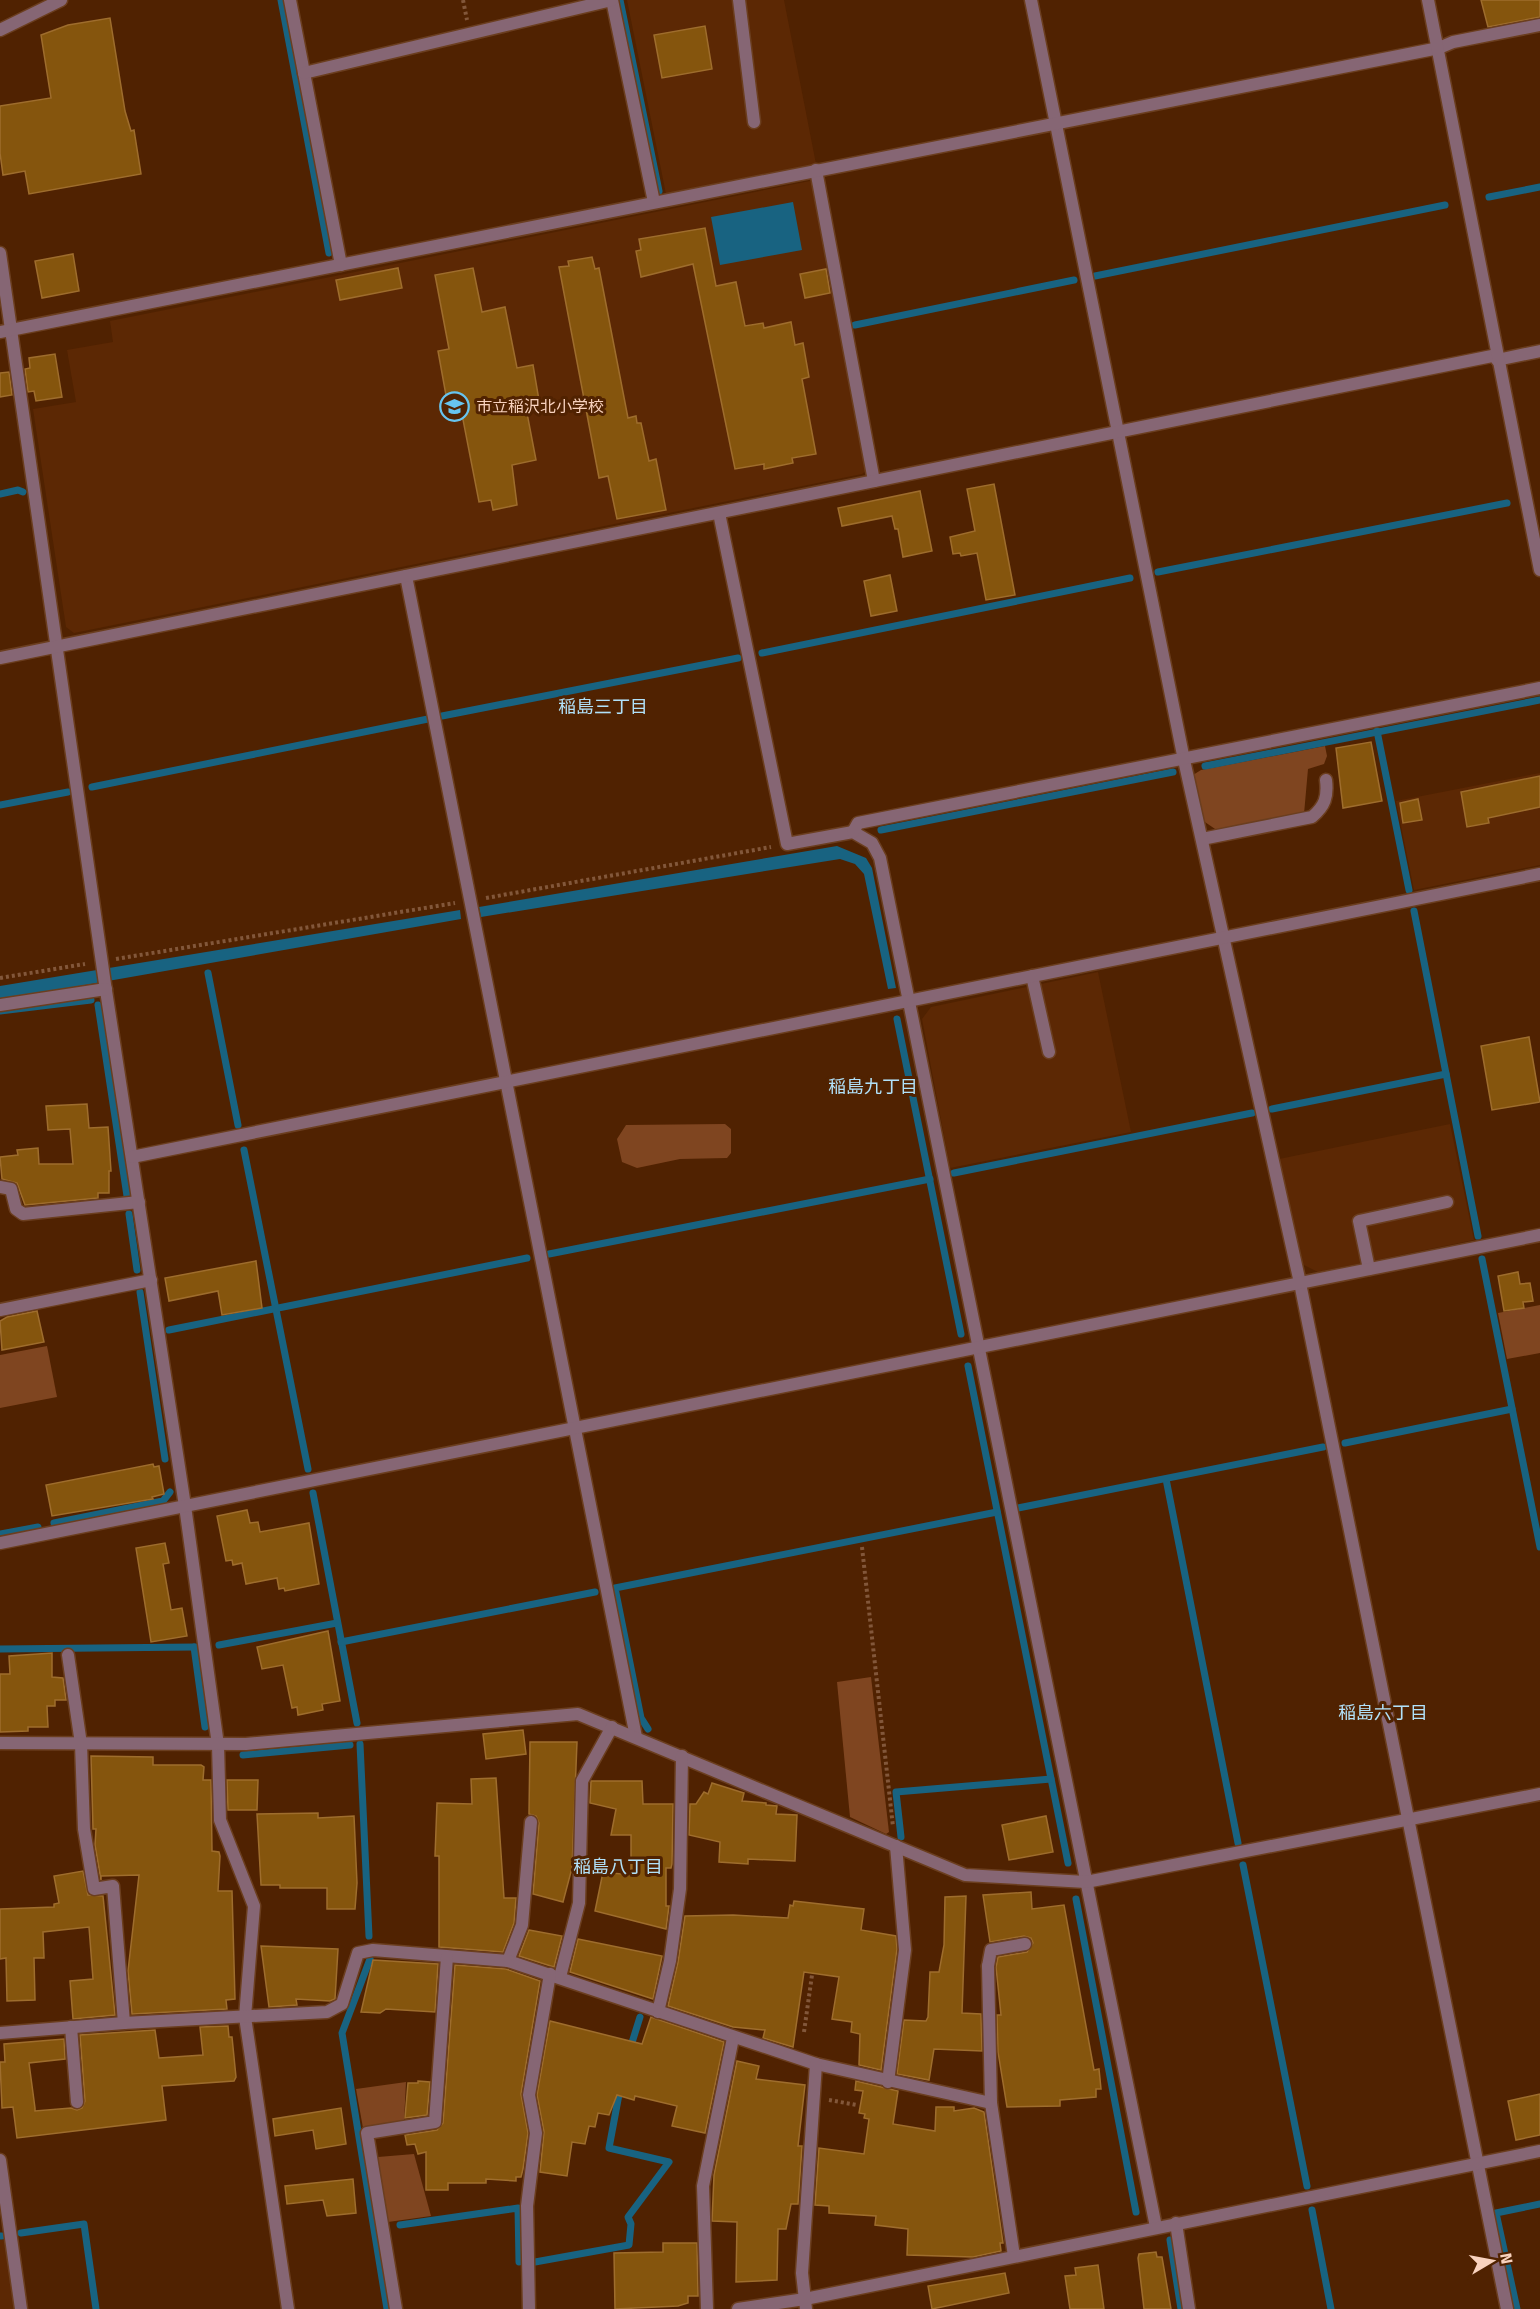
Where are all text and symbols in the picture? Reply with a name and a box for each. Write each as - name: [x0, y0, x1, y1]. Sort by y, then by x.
- school or university icon: 市立稲沢北小学校: [439, 390, 471, 422]
- place label: 市立稲沢北小学校: [476, 397, 604, 416]
- district label: 稲島三丁目: [558, 696, 648, 718]
- district label: 稲島九丁目: [828, 1076, 918, 1098]
- district label: 稲島六丁目: [1338, 1702, 1428, 1724]
- district label: 稲島八丁目: [573, 1856, 663, 1878]
- north arrow: [1462, 2231, 1522, 2291]
- text: N: [1496, 2252, 1517, 2265]

